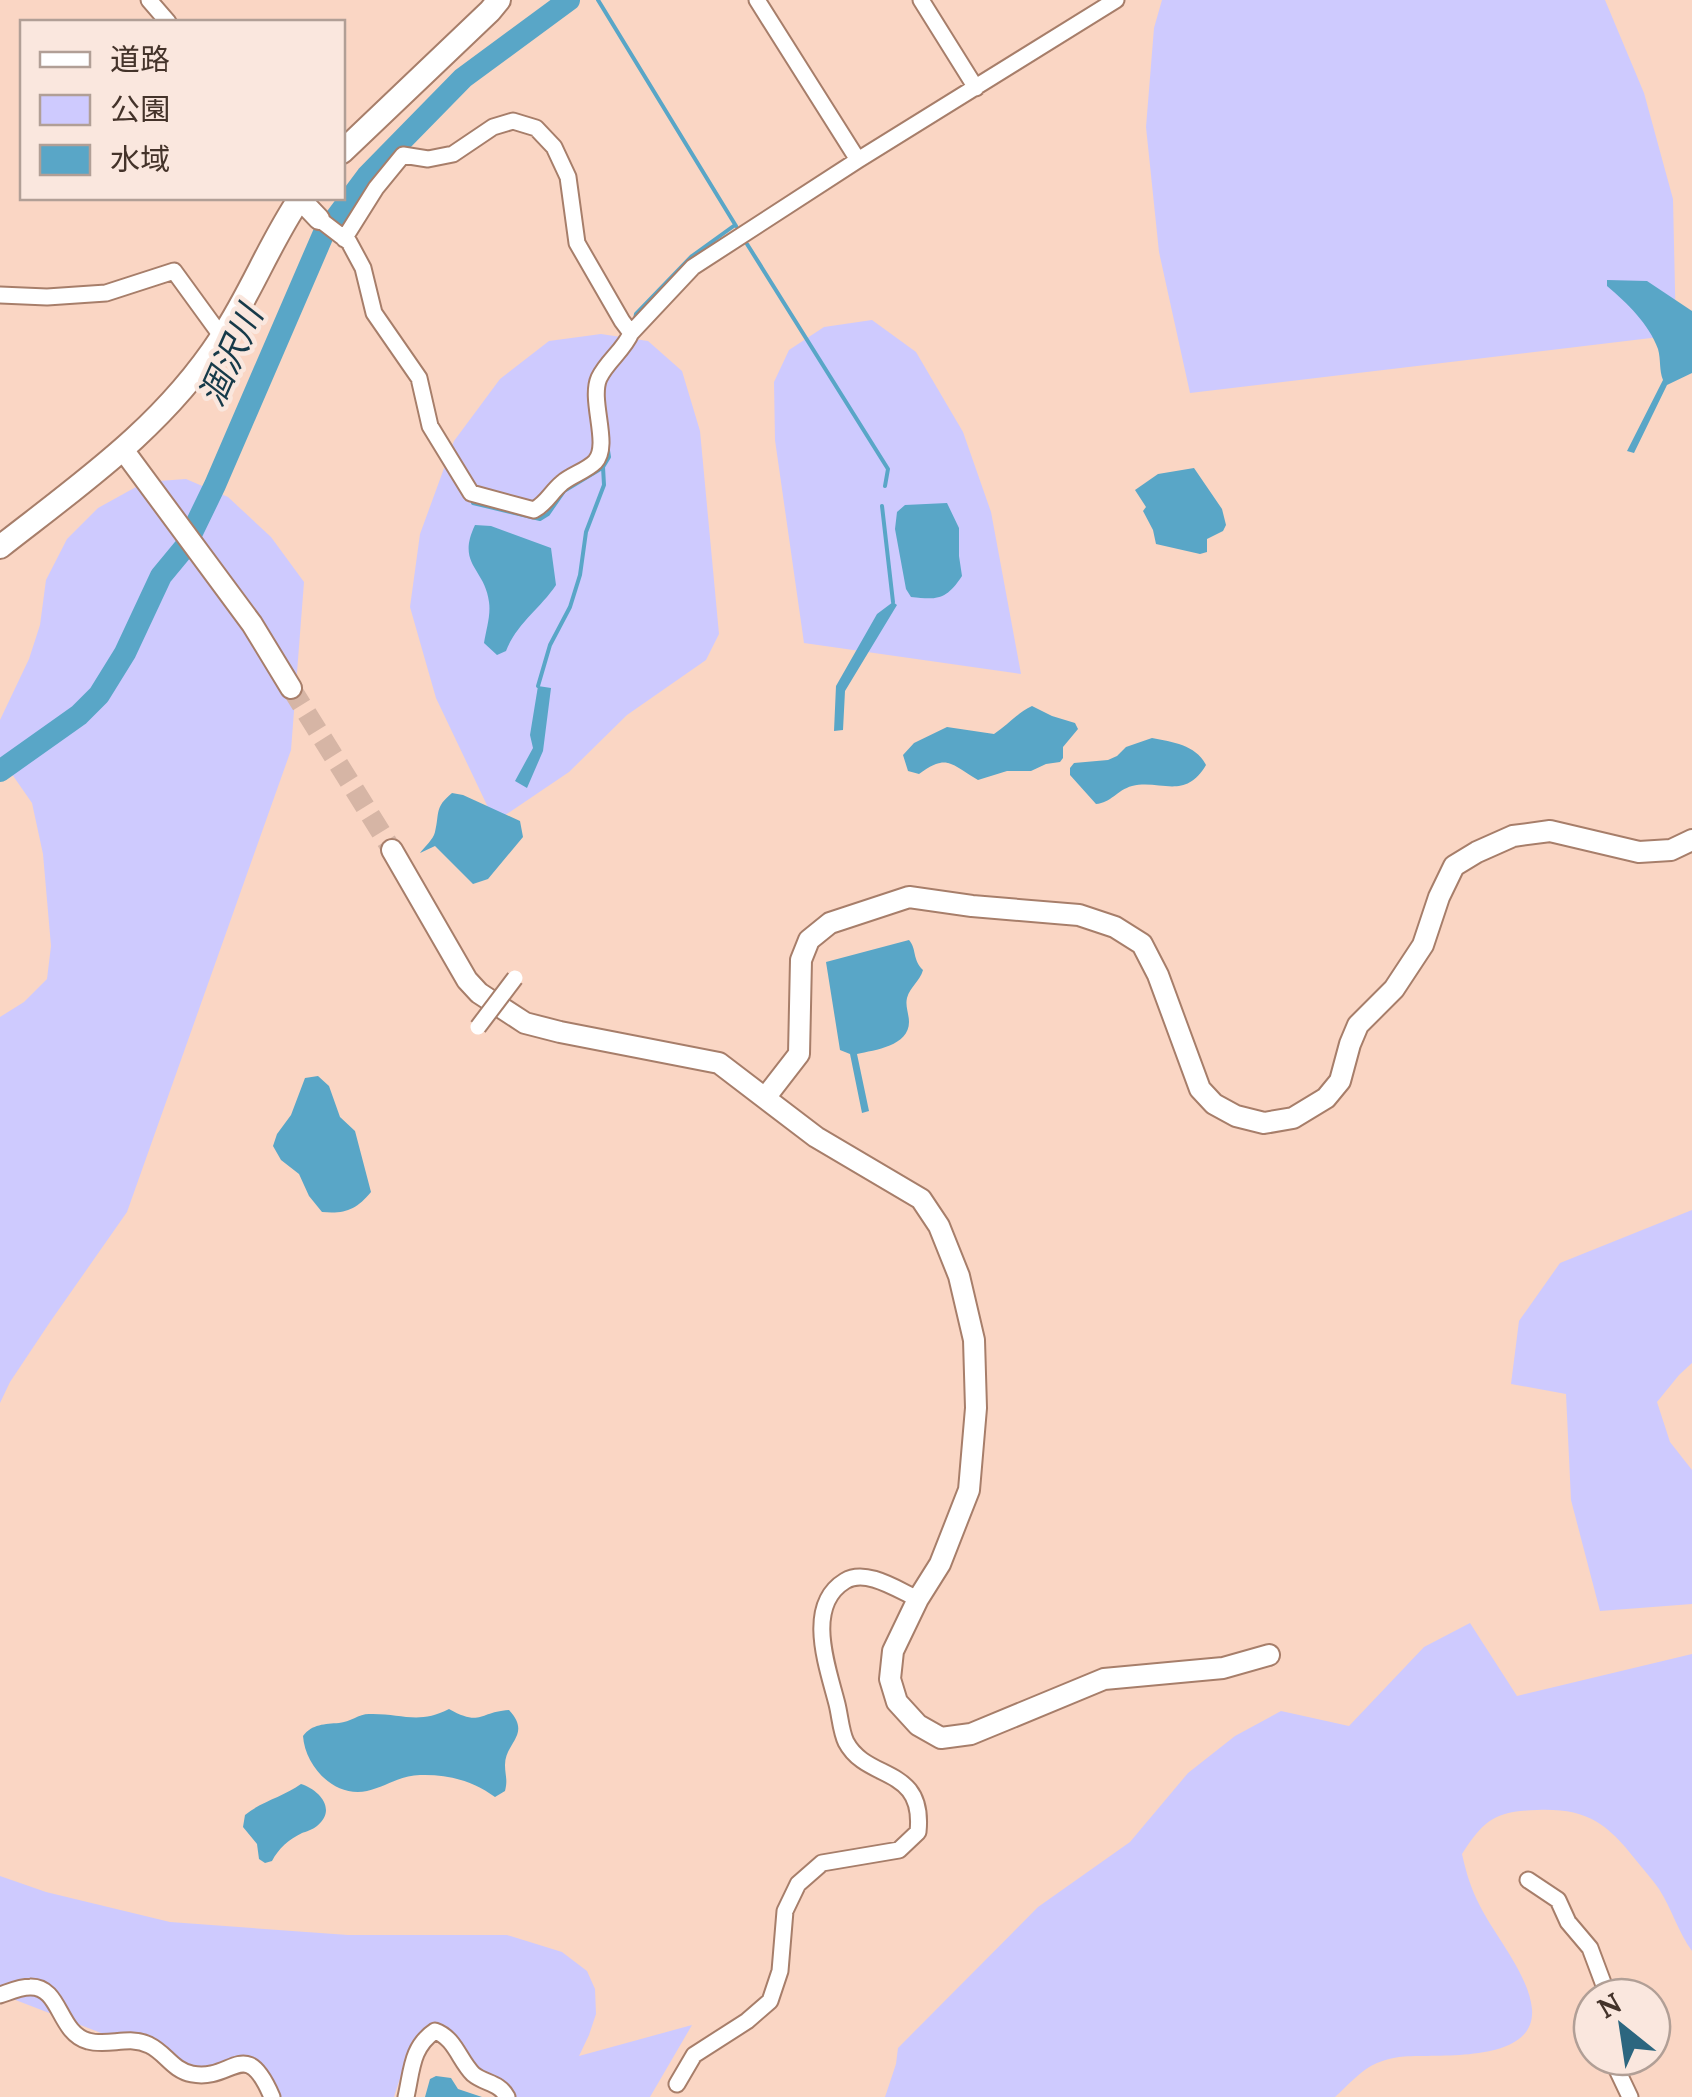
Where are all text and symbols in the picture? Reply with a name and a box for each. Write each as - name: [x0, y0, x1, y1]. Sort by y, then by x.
- legend: [20, 20, 345, 200]
- text: 道路: [110, 40, 170, 78]
- text: 公園: [110, 90, 170, 128]
- text: 水域: [110, 140, 170, 178]
- water label: 涸沢川: [189, 295, 274, 413]
- north arrow: [1572, 1977, 1672, 2077]
- text: N: [1591, 1984, 1628, 2026]

